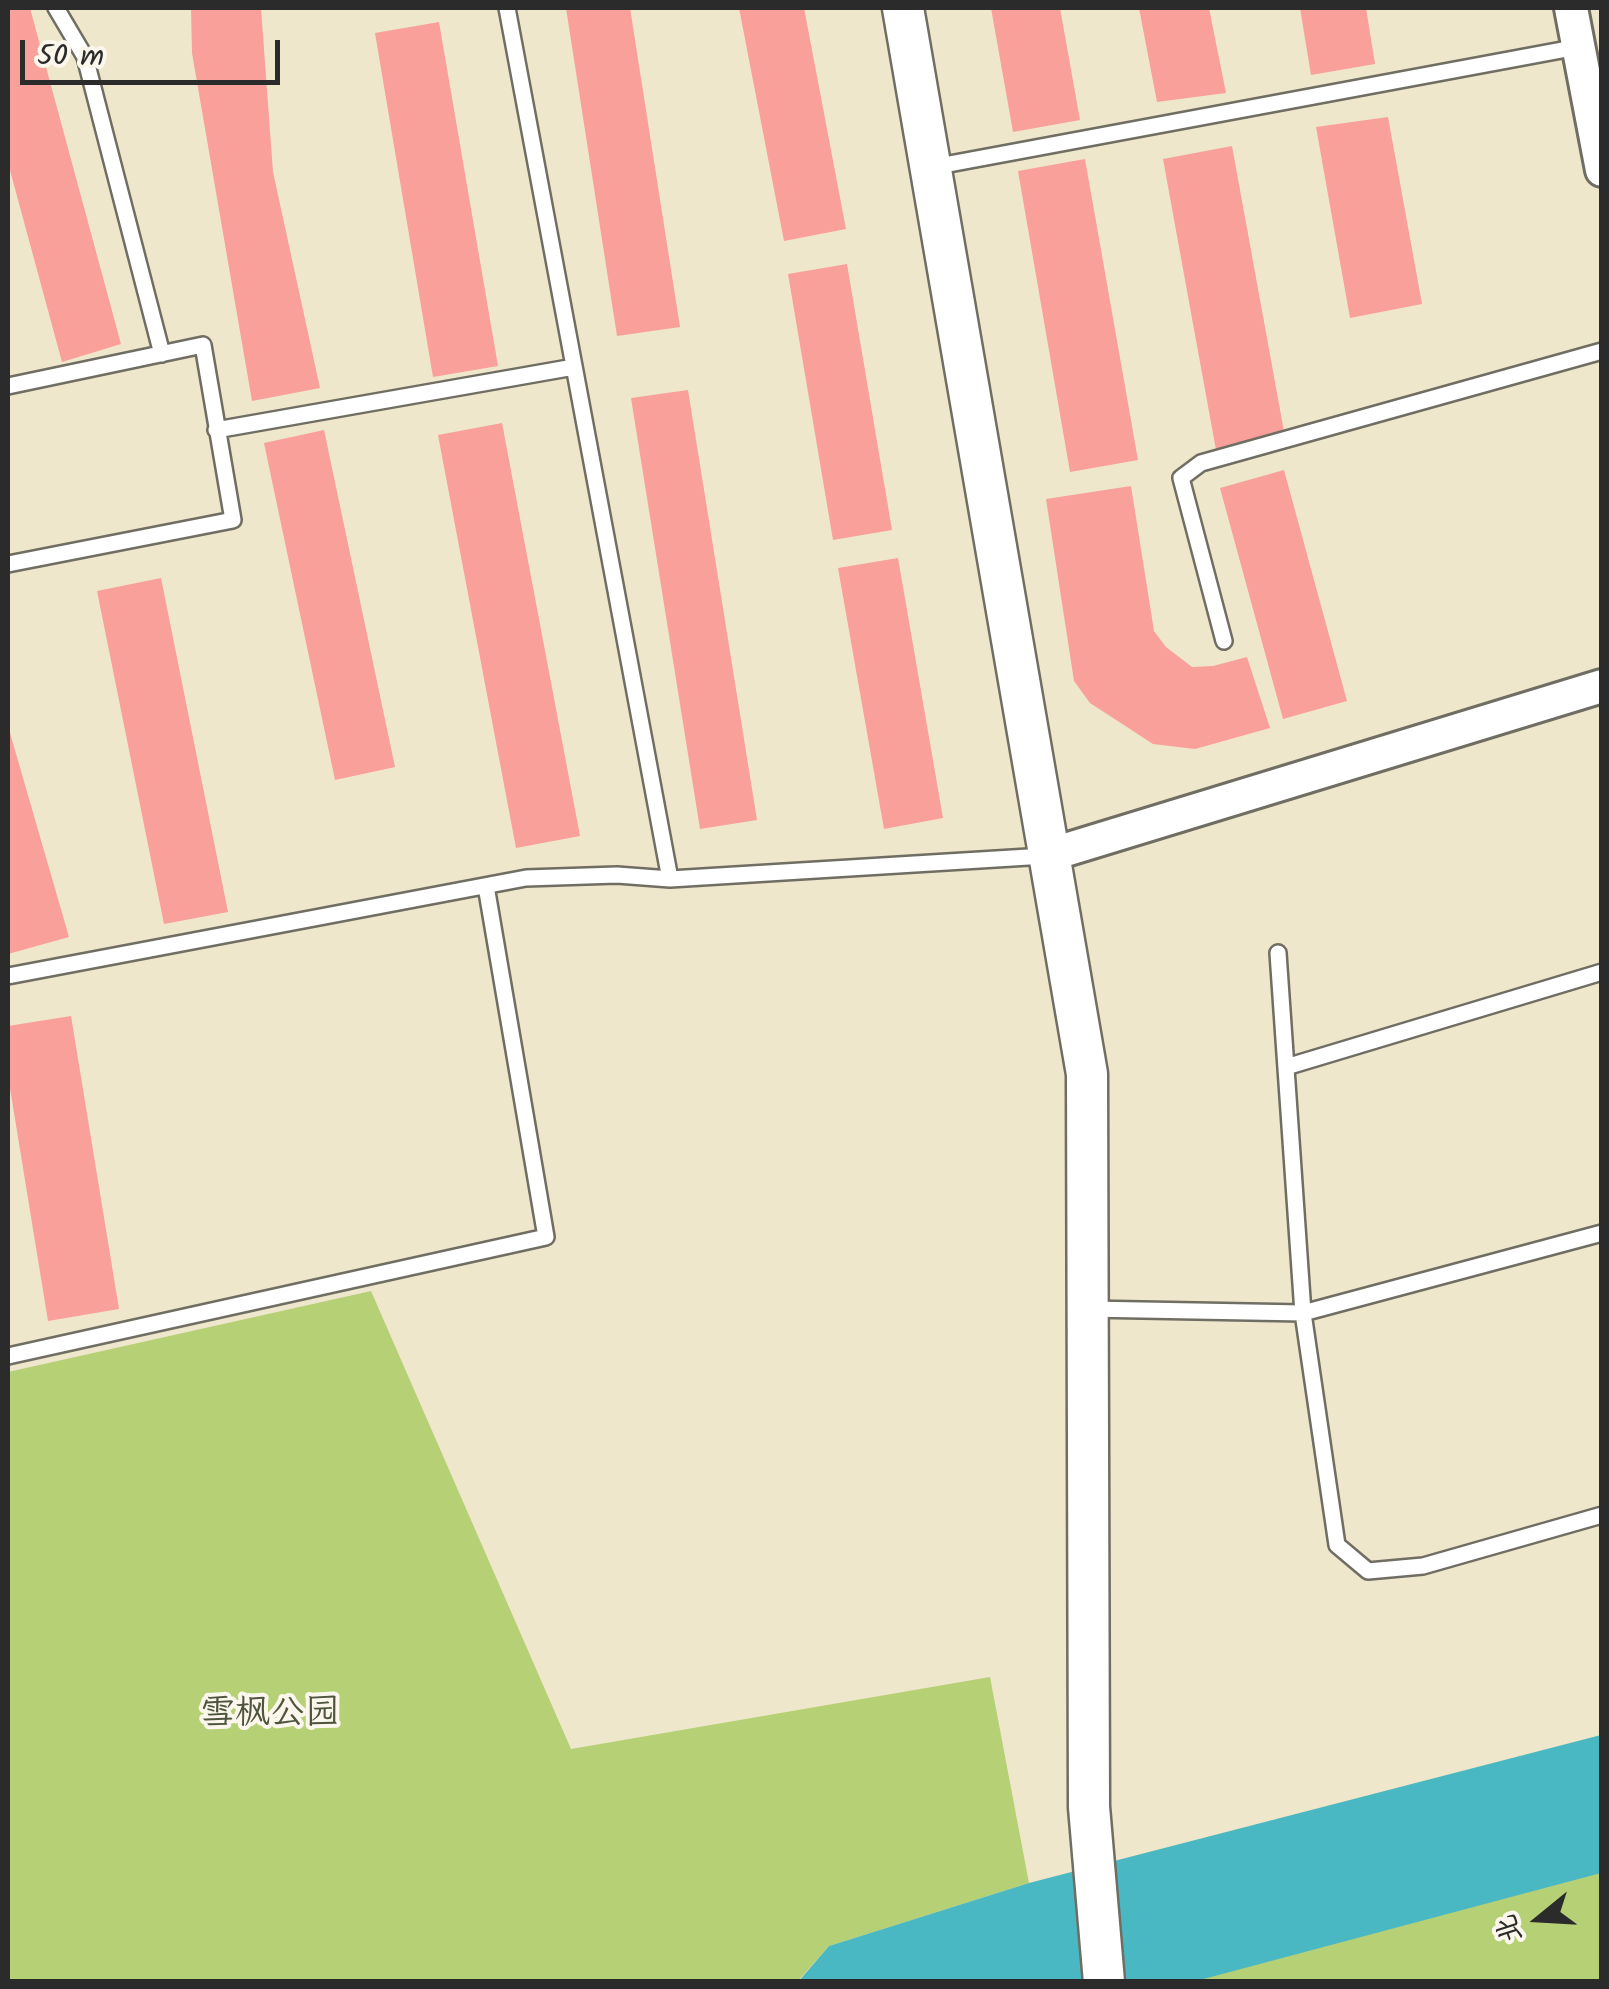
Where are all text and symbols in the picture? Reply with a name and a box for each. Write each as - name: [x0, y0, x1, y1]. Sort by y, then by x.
- scale bar: [25, 20, 285, 82]
- text: 50 m: [37, 33, 104, 81]
- park label: 雪枫公园: [200, 1696, 340, 1738]
- north arrow: [1489, 1869, 1589, 1969]
- text: 北: [1484, 1908, 1536, 1949]

